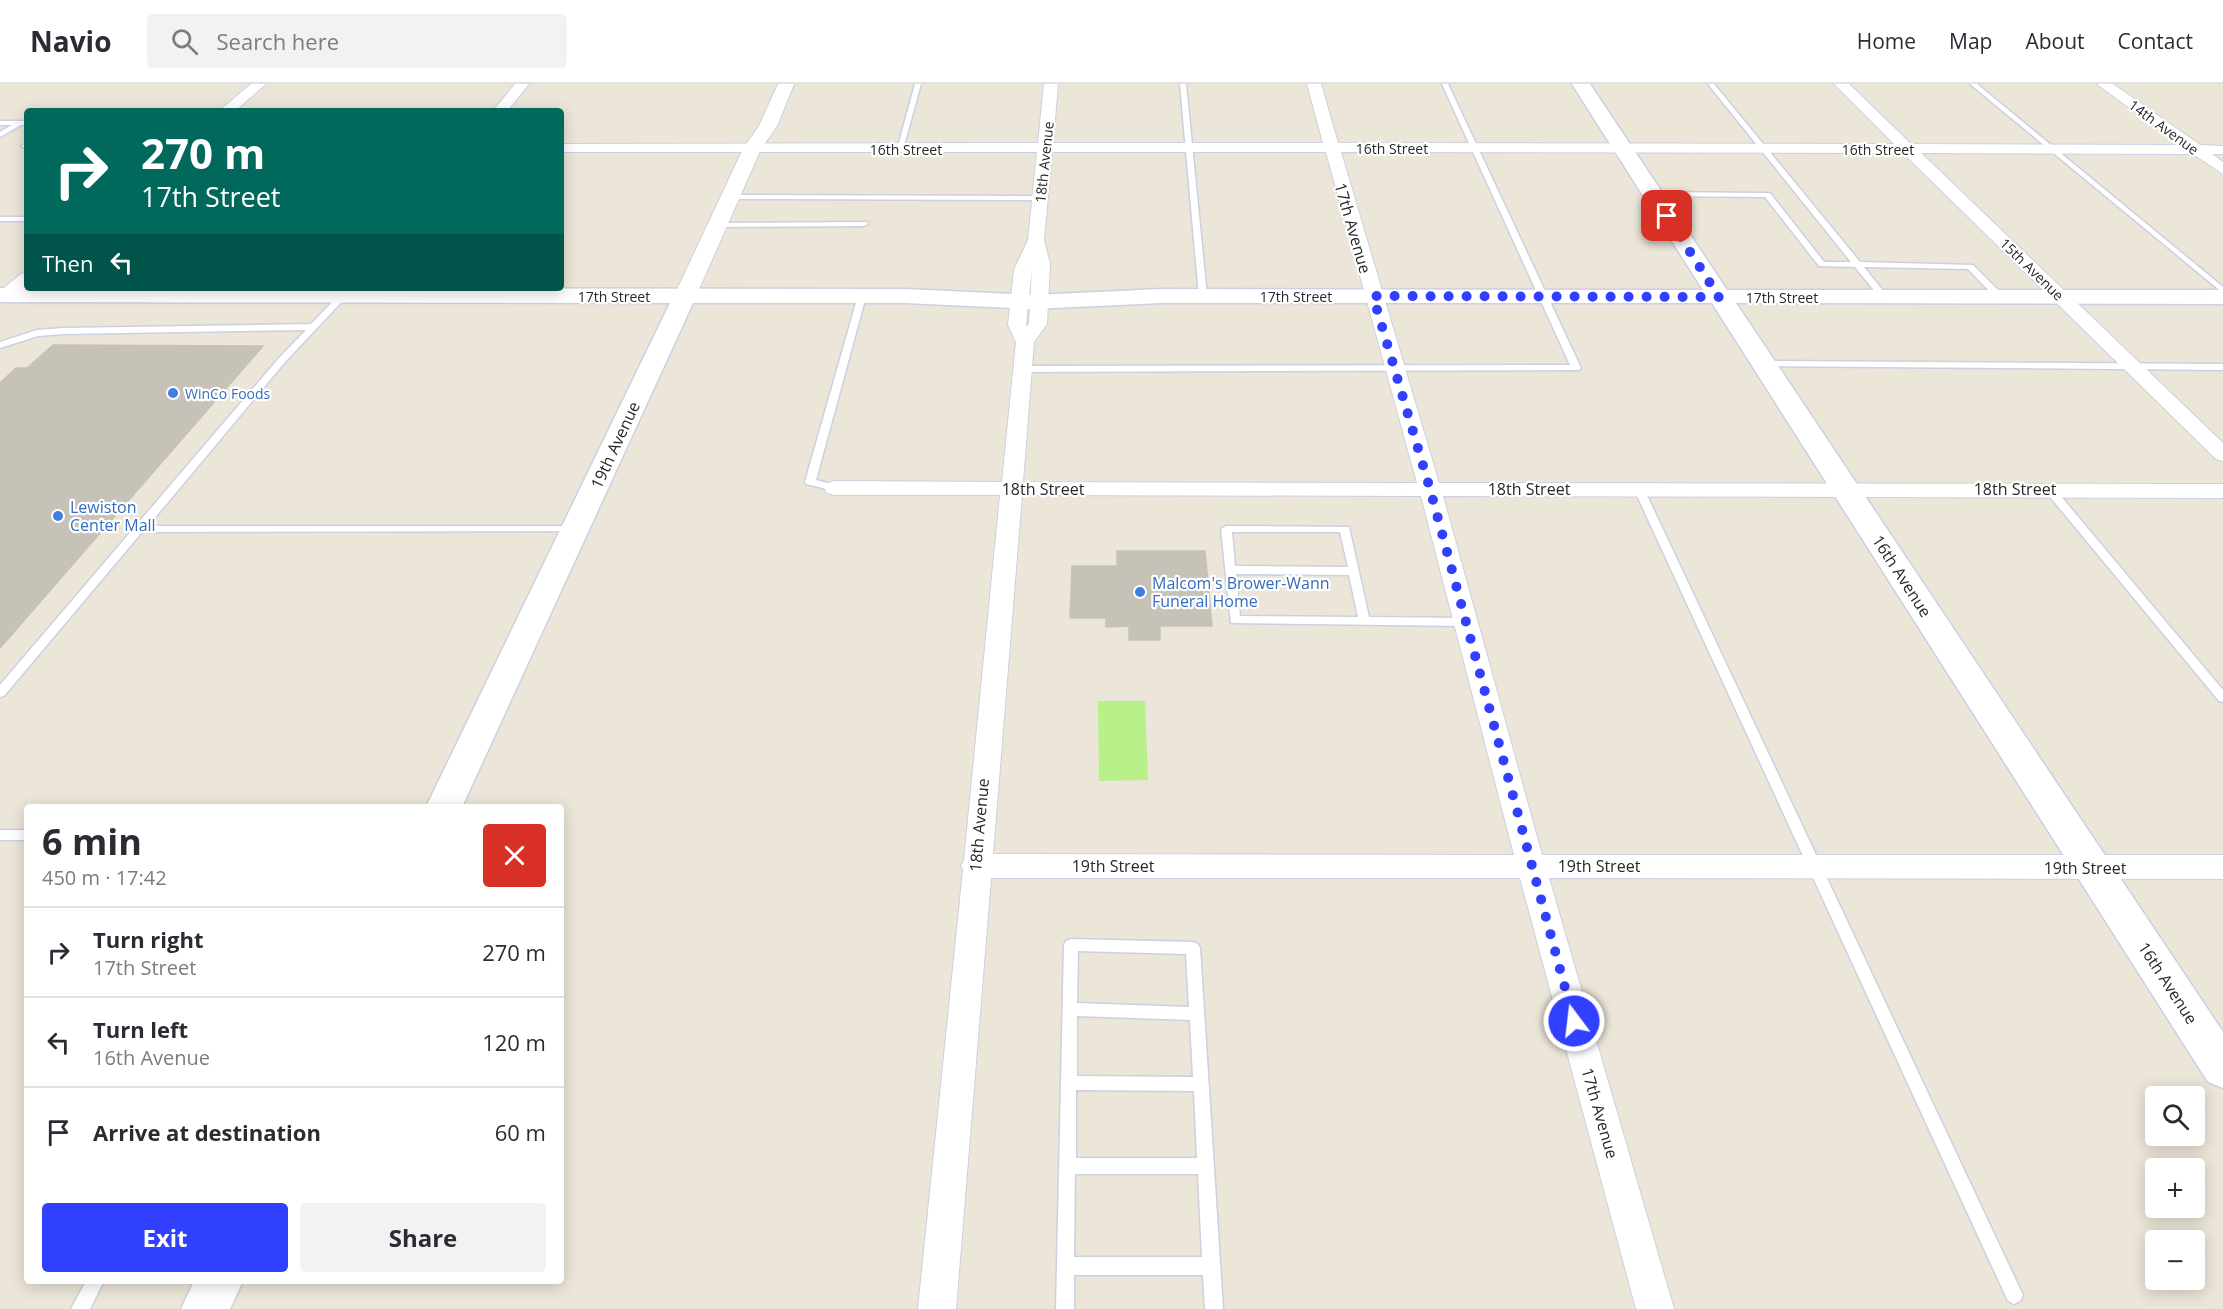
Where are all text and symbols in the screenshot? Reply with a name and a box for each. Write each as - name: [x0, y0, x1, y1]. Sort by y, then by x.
- search box: [147, 14, 567, 68]
- text: Navio: [30, 22, 111, 60]
- icon: search: [168, 25, 201, 58]
- text: Search here: [216, 26, 339, 56]
- text: Home: [1857, 27, 1916, 55]
- text: Map: [1949, 27, 1992, 55]
- text: About: [2025, 27, 2085, 55]
- text: Contact: [2118, 27, 2193, 55]
- street label: 14th Avenue: [2125, 95, 2203, 159]
- street label: 18th Avenue: [1030, 120, 1058, 204]
- text: 270 m: [141, 124, 265, 181]
- icon: right: [42, 132, 120, 210]
- street label: 16th Street: [1356, 139, 1428, 158]
- street label: 16th Street: [870, 140, 942, 159]
- street label: 16th Street: [1842, 140, 1914, 159]
- text: 17th Street: [141, 178, 280, 215]
- street label: 17th Avenue: [1330, 180, 1376, 276]
- pin: [1641, 190, 1692, 241]
- icon: arrive: [1650, 199, 1683, 232]
- street label: 15th Avenue: [1996, 234, 2068, 304]
- icon: left: [105, 246, 138, 279]
- text: Then: [42, 248, 93, 278]
- street label: 17th Street: [578, 287, 650, 306]
- street label: 17th Street: [1260, 287, 1332, 306]
- street label: 17th Street: [1746, 288, 1818, 307]
- place label: WinCo Foods: [185, 384, 271, 403]
- marker: WinCo Foods: [166, 386, 180, 400]
- street label: 19th Avenue: [585, 398, 645, 492]
- street label: 18th Street: [1002, 478, 1085, 500]
- street label: 18th Street: [1488, 478, 1571, 500]
- street label: 18th Street: [1974, 478, 2057, 500]
- place label: Lewiston Center Mall: [70, 496, 156, 536]
- marker: Lewiston Center Mall: [51, 509, 65, 523]
- street label: 16th Avenue: [1867, 531, 1937, 621]
- place label: Malcom's Brower-Wann Funeral Home: [1152, 572, 1330, 612]
- marker: Malcom's Brower-Wann Funeral Home: [1133, 585, 1147, 599]
- street label: 18th Avenue: [964, 777, 994, 873]
- text: 6 min: [42, 817, 142, 866]
- button: close: [483, 824, 546, 887]
- street label: 19th Street: [1072, 855, 1155, 877]
- street label: 19th Street: [1558, 855, 1641, 877]
- street label: 19th Street: [2044, 857, 2127, 879]
- text: 450 m · 17:42: [42, 864, 167, 891]
- text: Turn right: [93, 924, 204, 954]
- icon: right: [42, 936, 75, 969]
- text: 270 m: [482, 937, 546, 967]
- street label: 16th Avenue: [2133, 938, 2203, 1028]
- text: 17th Street: [93, 954, 196, 981]
- position arrow: [1542, 989, 1606, 1053]
- text: Turn left: [93, 1014, 188, 1044]
- icon: left: [42, 1026, 75, 1059]
- text: 120 m: [482, 1027, 546, 1057]
- text: 16th Avenue: [93, 1044, 210, 1071]
- street label: 17th Avenue: [1577, 1065, 1623, 1161]
- map controls: [2145, 1086, 2205, 1290]
- button: search: [2145, 1086, 2205, 1146]
- icon: arrive: [42, 1116, 75, 1149]
- text: Arrive at destination: [93, 1117, 321, 1147]
- text: 60 m: [495, 1117, 546, 1147]
- button: +: [2145, 1158, 2205, 1218]
- button: Exit: [42, 1203, 288, 1272]
- button: Share: [300, 1203, 546, 1272]
- button: −: [2145, 1230, 2205, 1290]

